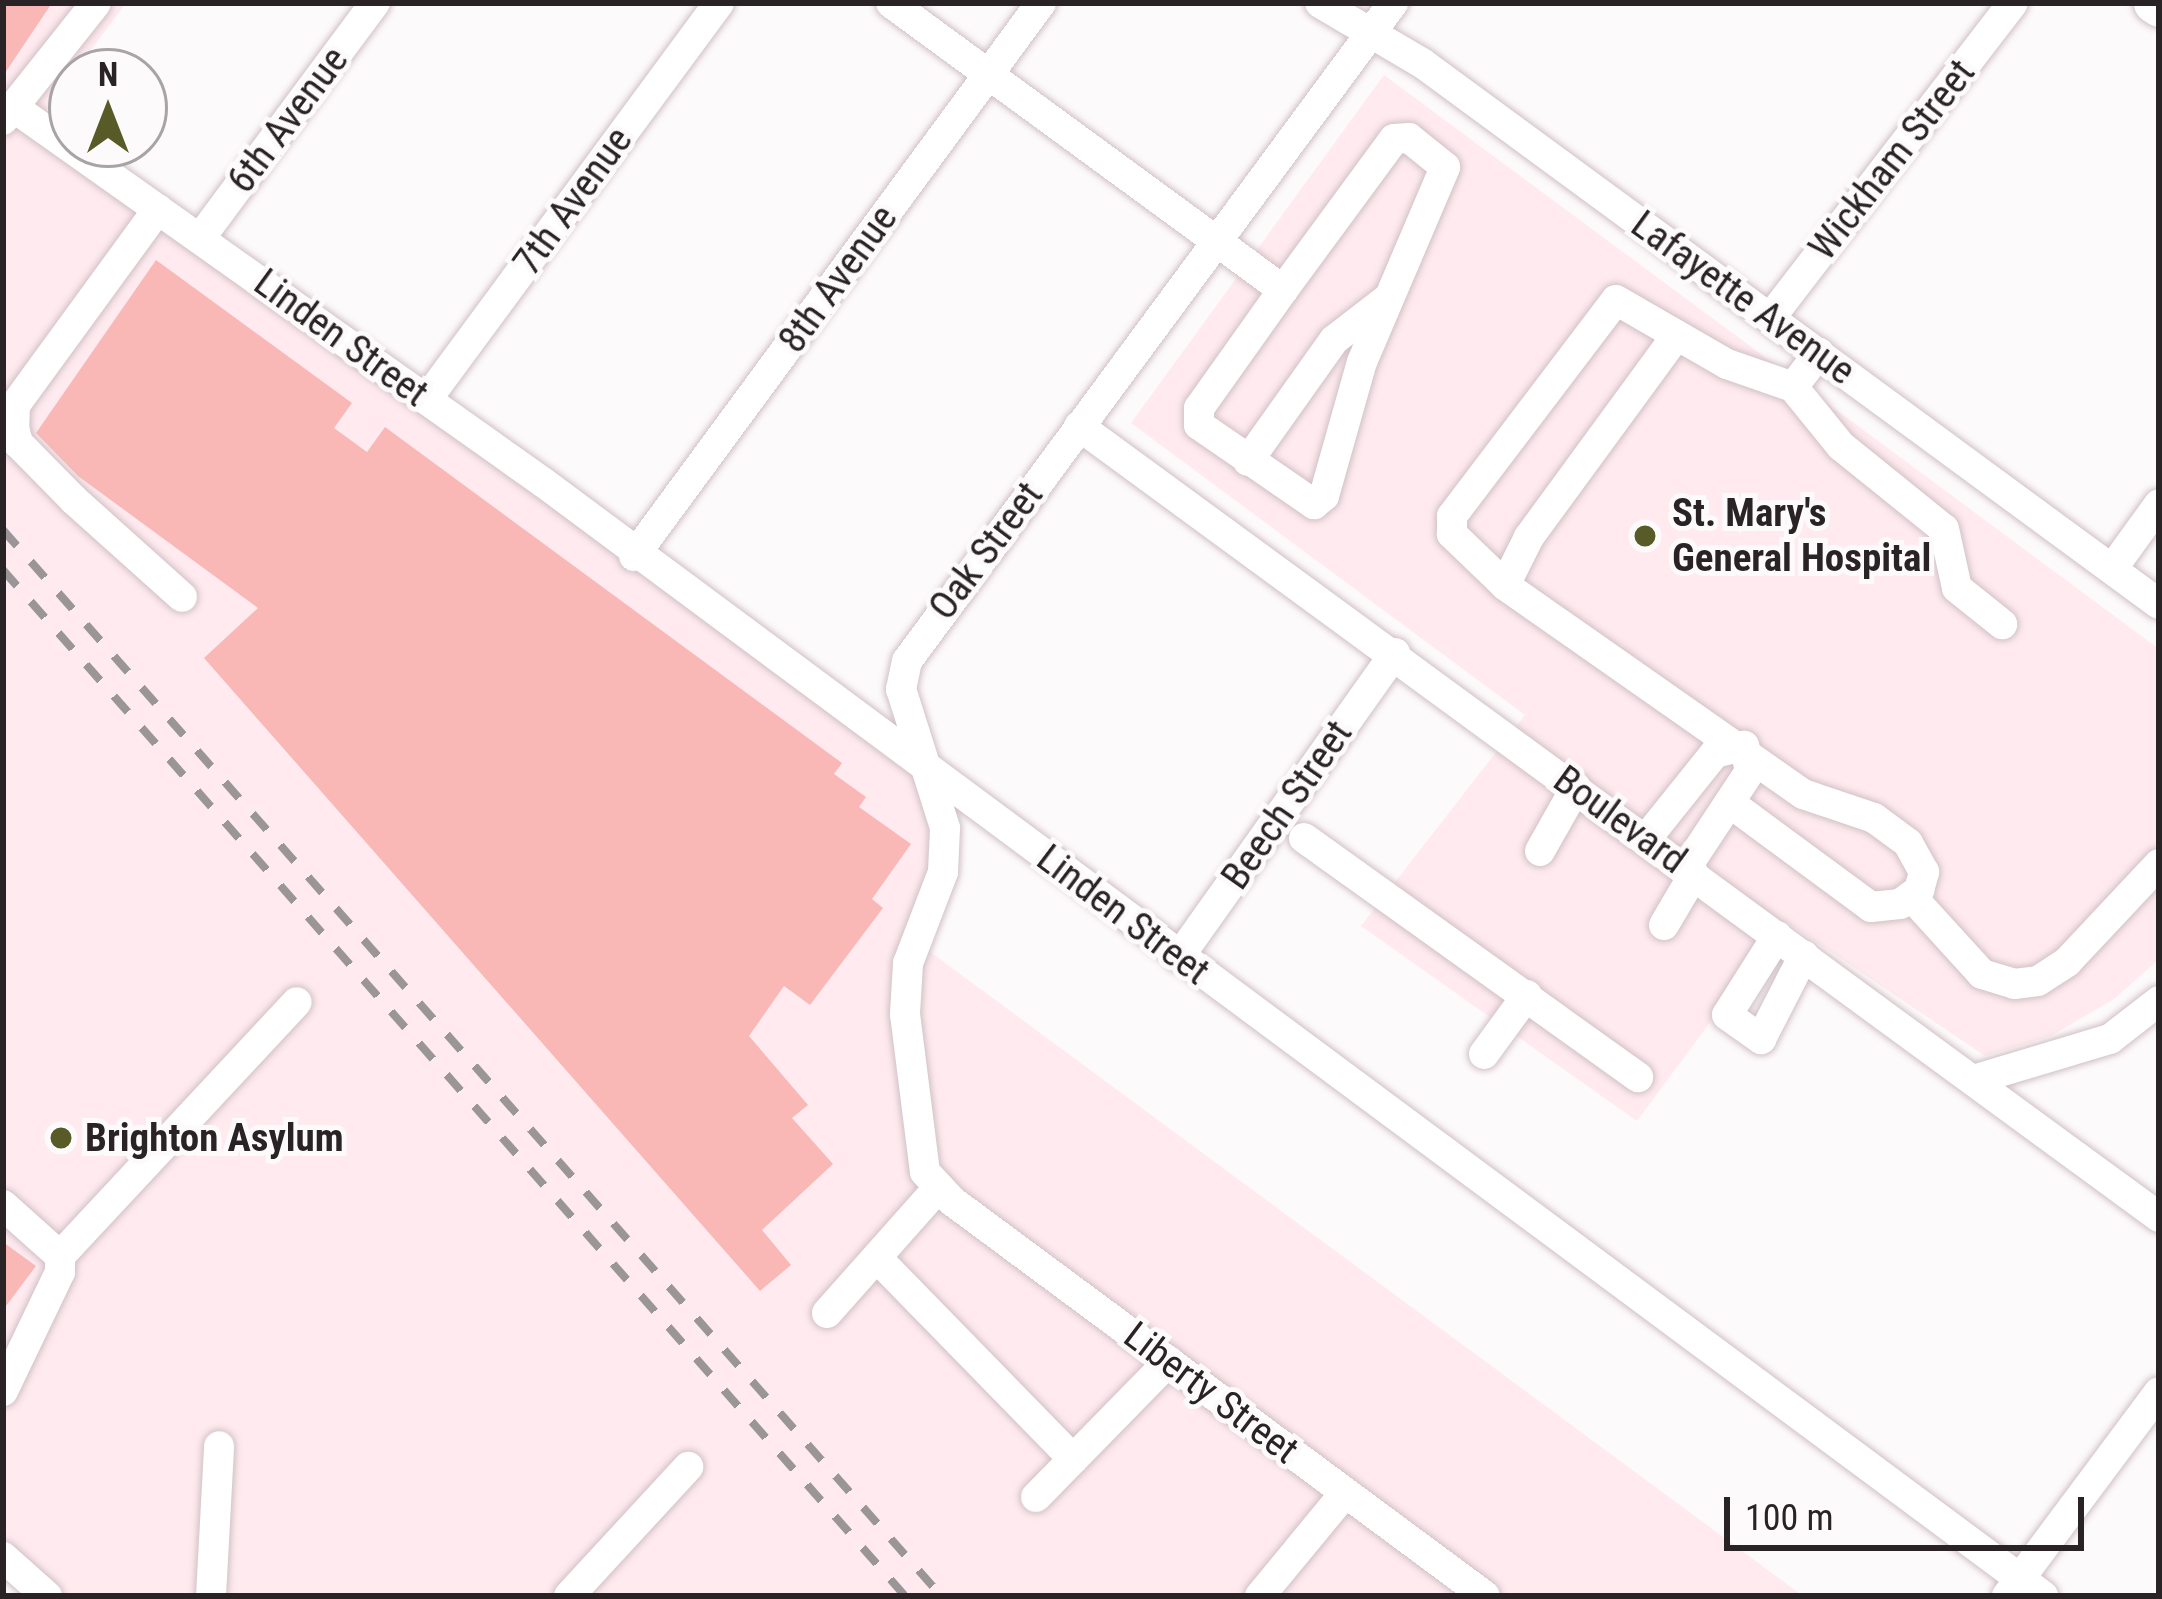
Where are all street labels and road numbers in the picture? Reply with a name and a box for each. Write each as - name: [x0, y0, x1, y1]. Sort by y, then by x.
- street label: 6th Avenue: [218, 38, 358, 202]
- street label: Wickham Street: [1799, 50, 1985, 270]
- street label: 7th Avenue: [504, 118, 642, 284]
- street label: 8th Avenue: [769, 196, 907, 362]
- street label: Lafayette Avenue: [1622, 201, 1864, 395]
- street label: Linden Street: [245, 259, 437, 417]
- street label: Oak Street: [919, 473, 1053, 629]
- street label: Beech Street: [1212, 712, 1362, 898]
- street label: Boulevard: [1544, 756, 1696, 884]
- street label: Linden Street: [1028, 835, 1218, 995]
- street label: Liberty Street: [1115, 1312, 1307, 1474]

